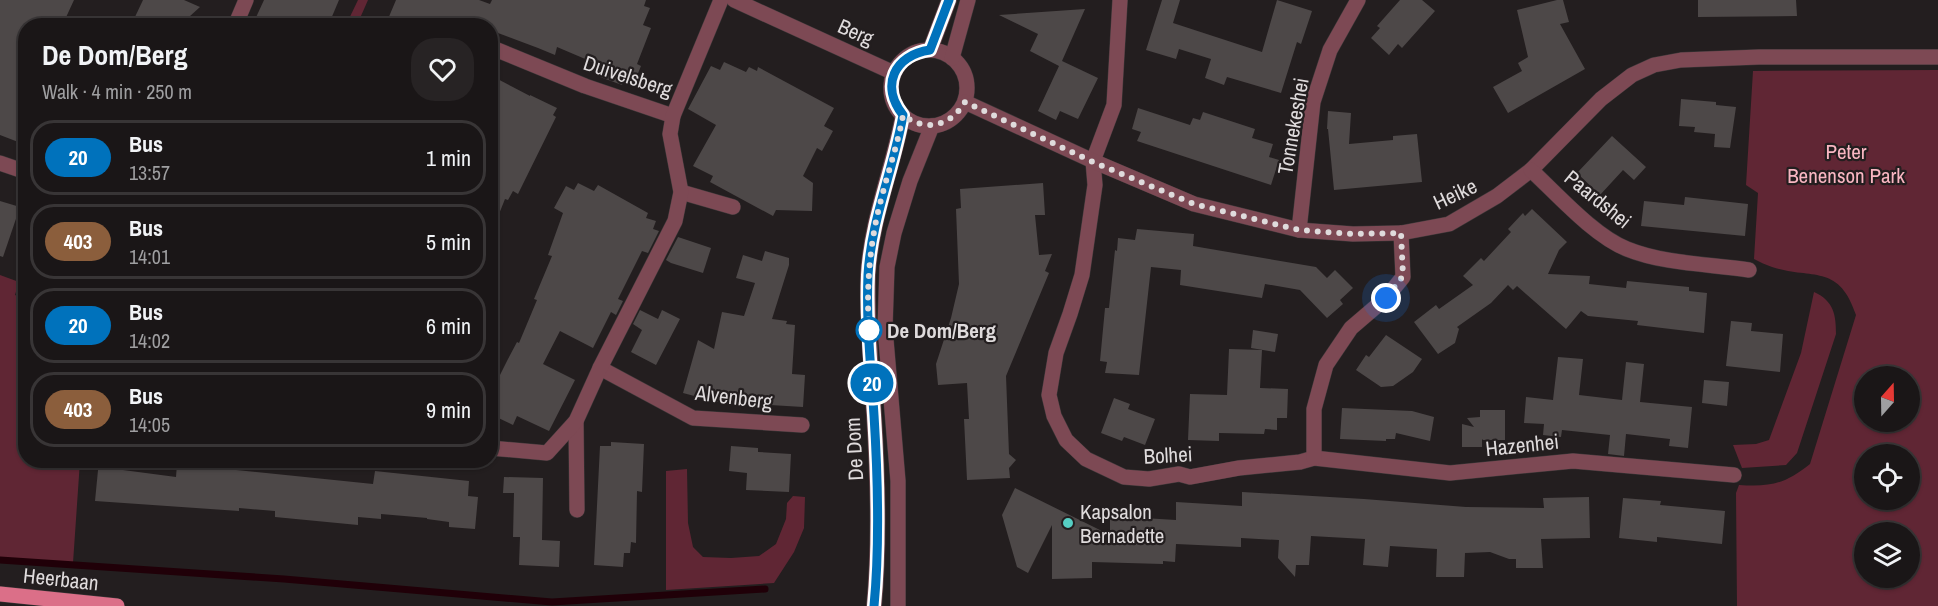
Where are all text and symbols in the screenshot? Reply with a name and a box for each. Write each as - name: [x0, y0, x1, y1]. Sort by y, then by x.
- street label: Berg: [833, 11, 879, 53]
- text: De Dom/Berg: [42, 36, 187, 74]
- button: heart: [411, 38, 474, 101]
- street label: Duivelsberg: [580, 48, 677, 104]
- street label: Tonnekeshei: [1270, 75, 1316, 177]
- text: Walk · 4 min · 250 m: [42, 78, 192, 105]
- text: Bus: [129, 129, 163, 159]
- park label: Peter Benenson Park: [1787, 137, 1905, 190]
- text: 20: [68, 143, 88, 172]
- text: 1 min: [426, 143, 471, 173]
- text: 13:57: [129, 159, 170, 186]
- street label: Paardshei: [1558, 163, 1638, 235]
- street label: Heike: [1428, 171, 1482, 217]
- text: Bus: [129, 213, 163, 243]
- text: 403: [64, 227, 92, 256]
- text: 5 min: [426, 227, 471, 257]
- text: 14:01: [129, 243, 170, 270]
- your location: [1371, 283, 1401, 313]
- text: Bus: [129, 297, 163, 327]
- text: 20: [68, 311, 88, 340]
- text: 6 min: [426, 311, 471, 341]
- place label: De Dom/Berg: [887, 316, 997, 345]
- marker: De Dom/Berg: [856, 317, 882, 343]
- text: 14:02: [129, 327, 170, 354]
- line badge: 20: [845, 364, 899, 403]
- north arrow: [1854, 366, 1920, 432]
- map controls: [1854, 366, 1920, 588]
- text: 20: [862, 369, 882, 398]
- street label: Alvenberg: [693, 378, 775, 416]
- text: Bus: [129, 381, 163, 411]
- text: 403: [64, 395, 92, 424]
- text: 9 min: [426, 395, 471, 425]
- text: 14:05: [129, 411, 170, 438]
- street label: De Dom: [838, 417, 870, 481]
- street label: Hazenhei: [1484, 427, 1560, 463]
- street label: Bolhei: [1143, 439, 1193, 471]
- button: locate: [1854, 444, 1920, 510]
- place label: Kapsalon Bernadette: [1080, 497, 1164, 550]
- marker: Kapsalon Bernadette: [1061, 516, 1075, 530]
- button: layers: [1854, 522, 1920, 588]
- street label: Heerbaan: [22, 561, 100, 597]

